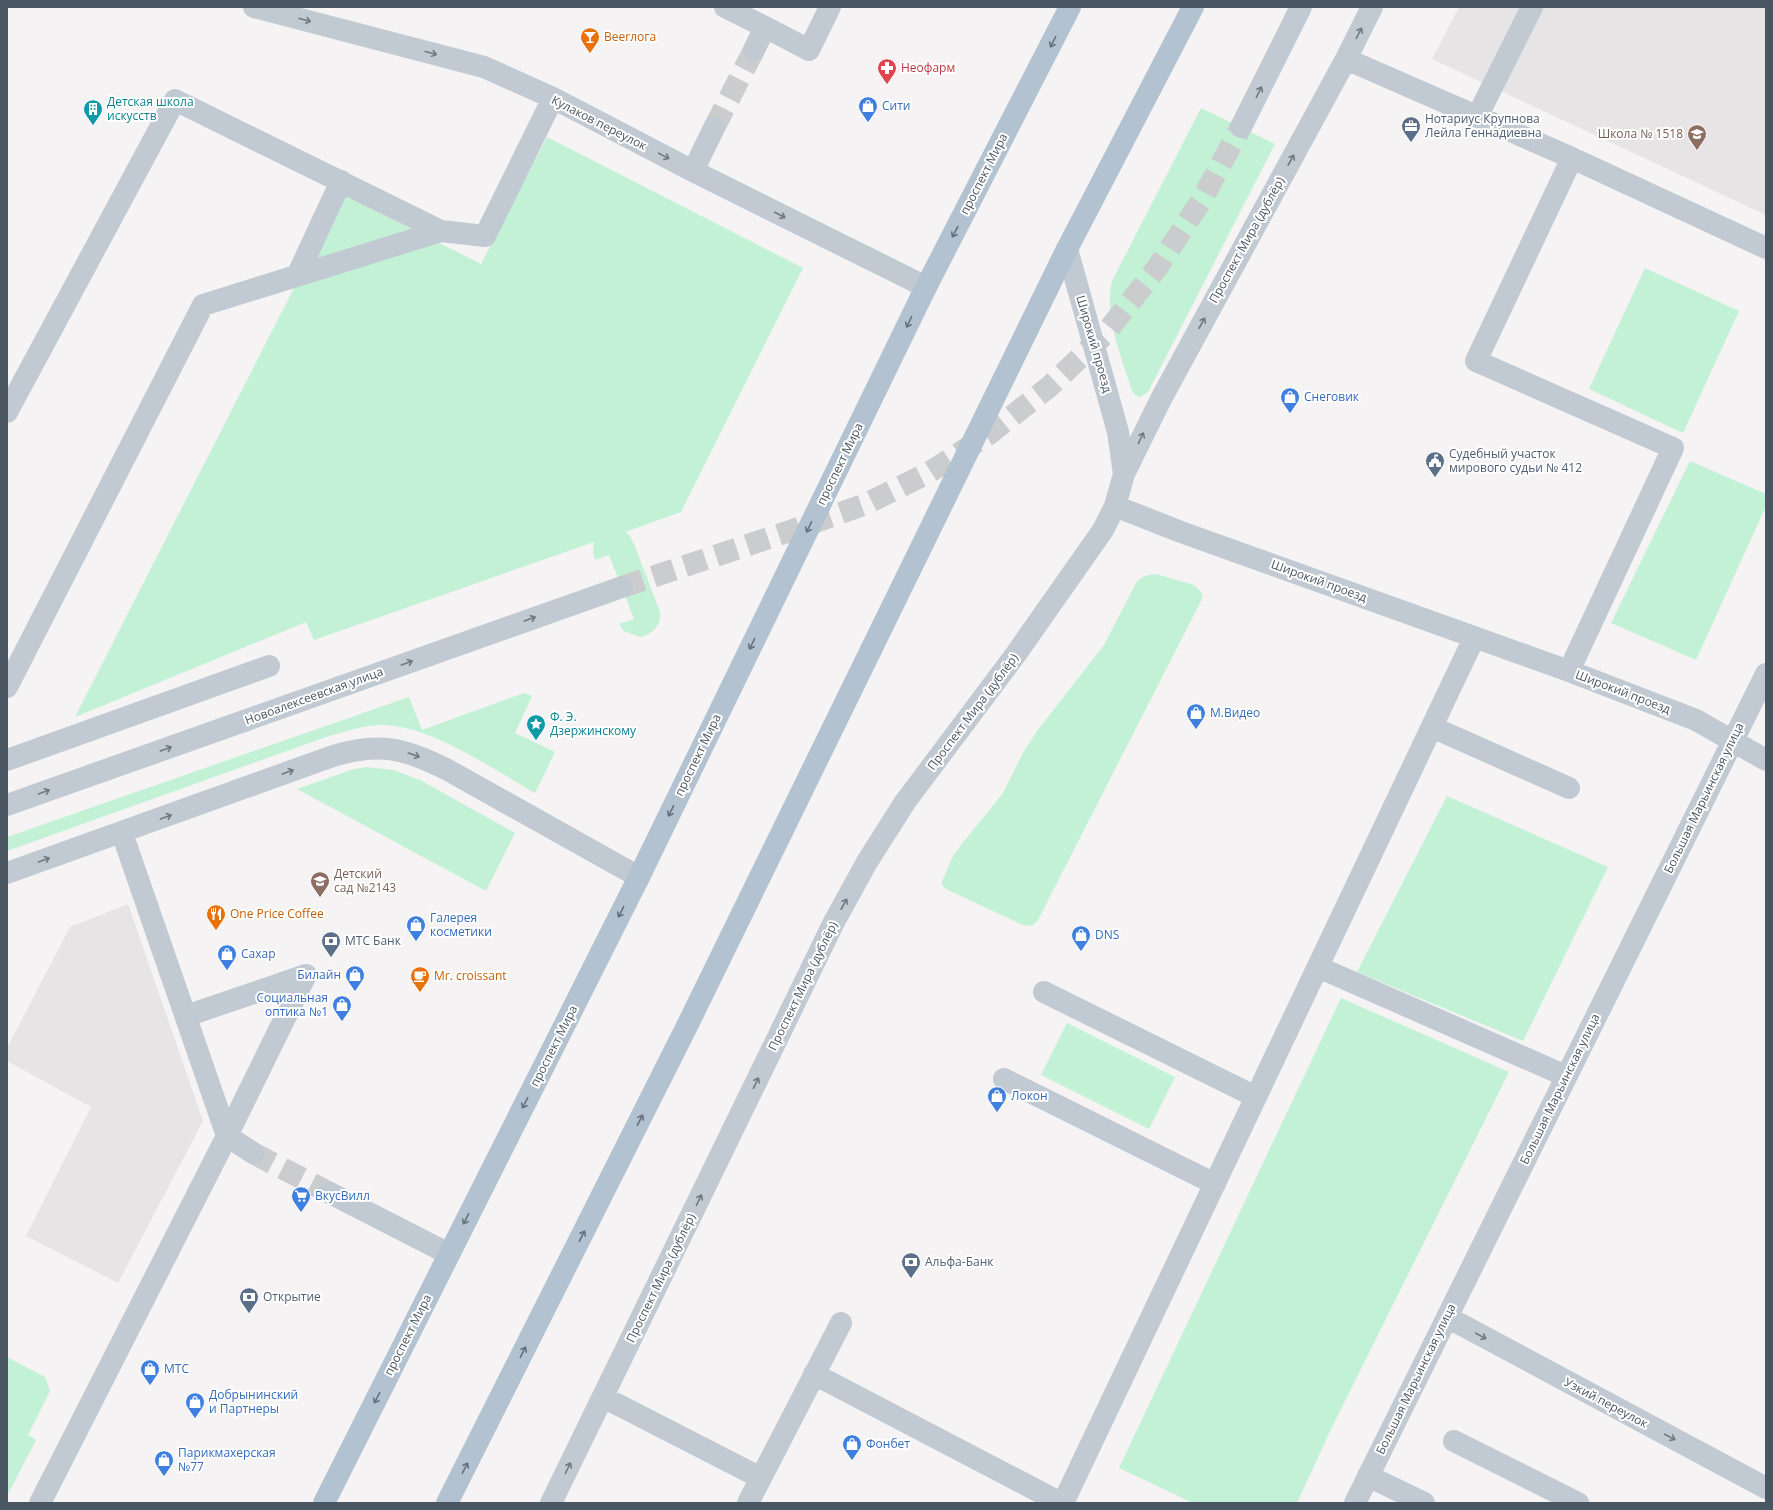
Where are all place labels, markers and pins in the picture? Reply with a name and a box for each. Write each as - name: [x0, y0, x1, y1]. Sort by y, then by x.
- bar icon: Beerлога: [579, 26, 601, 54]
- place label: Beerлога: [604, 28, 656, 45]
- pharmacy icon: Неофарм: [876, 57, 898, 85]
- place label: Неофарм: [901, 59, 955, 76]
- place label: Детская школа искусств: [107, 93, 194, 124]
- shop icon: Сити: [857, 95, 879, 123]
- place label: Сити: [882, 97, 910, 114]
- building icon: Детская школа искусств: [82, 98, 104, 126]
- place label: Нотариус Крупнова Лейла Геннадиевна: [1425, 110, 1542, 141]
- office icon: Нотариус Крупнова Лейла Геннадиевна: [1400, 115, 1422, 143]
- school or university icon: Школа № 1518: [1686, 123, 1708, 151]
- place label: Школа № 1518: [1598, 125, 1683, 142]
- shop icon: Снеговик: [1279, 386, 1301, 414]
- place label: Снеговик: [1304, 388, 1360, 405]
- place label: Судебный участок мирового судьи № 412: [1449, 445, 1582, 476]
- public building icon: Судебный участок мирового судьи № 412: [1424, 450, 1446, 478]
- shop icon: М.Видео: [1185, 702, 1207, 730]
- place label: М.Видео: [1210, 704, 1260, 721]
- place label: Ф. Э. Дзержинскому: [550, 708, 637, 739]
- place icon: Ф. Э. Дзержинскому: [525, 713, 547, 741]
- place label: Детский сад №2143: [334, 865, 396, 896]
- school or university icon: Детский сад №2143: [309, 870, 331, 898]
- restaurant icon: One Price Coffee: [205, 903, 227, 931]
- place label: One Price Coffee: [230, 905, 324, 922]
- place label: Галерея косметики: [430, 909, 492, 940]
- shop icon: Галерея косметики: [405, 914, 427, 942]
- shop icon: DNS: [1070, 924, 1092, 952]
- place label: DNS: [1095, 926, 1119, 943]
- bank icon: МТС Банк: [320, 930, 342, 958]
- place label: МТС Банк: [345, 932, 402, 949]
- shop icon: Сахар: [216, 943, 238, 971]
- place label: Сахар: [241, 945, 276, 962]
- shop icon: Билайн: [344, 964, 366, 992]
- cafe icon: Mr. croissant: [409, 965, 431, 993]
- place label: Билайн: [297, 966, 341, 983]
- place label: Mr. croissant: [434, 967, 507, 984]
- place label: Социальная оптика №1: [257, 989, 328, 1020]
- shop icon: Социальная оптика №1: [331, 994, 353, 1022]
- shop icon: Локон: [986, 1085, 1008, 1113]
- place label: Локон: [1011, 1087, 1048, 1104]
- supermarket icon: ВкусВилл: [290, 1185, 312, 1213]
- place label: ВкусВилл: [315, 1187, 370, 1204]
- bank icon: Альфа-Банк: [900, 1251, 922, 1279]
- place label: Альфа-Банк: [925, 1253, 994, 1270]
- bank icon: Открытие: [238, 1286, 260, 1314]
- place label: Открытие: [263, 1288, 321, 1305]
- shop icon: МТС: [139, 1358, 161, 1386]
- place label: МТС: [164, 1360, 189, 1377]
- place label: Добрынинский и Партнеры: [209, 1386, 298, 1417]
- shop icon: Добрынинский и Партнеры: [184, 1391, 206, 1419]
- shop icon: Фонбет: [841, 1433, 863, 1461]
- place label: Фонбет: [866, 1435, 910, 1452]
- place label: Парикмахерская №77: [178, 1444, 276, 1475]
- shop icon: Парикмахерская №77: [153, 1449, 175, 1477]

